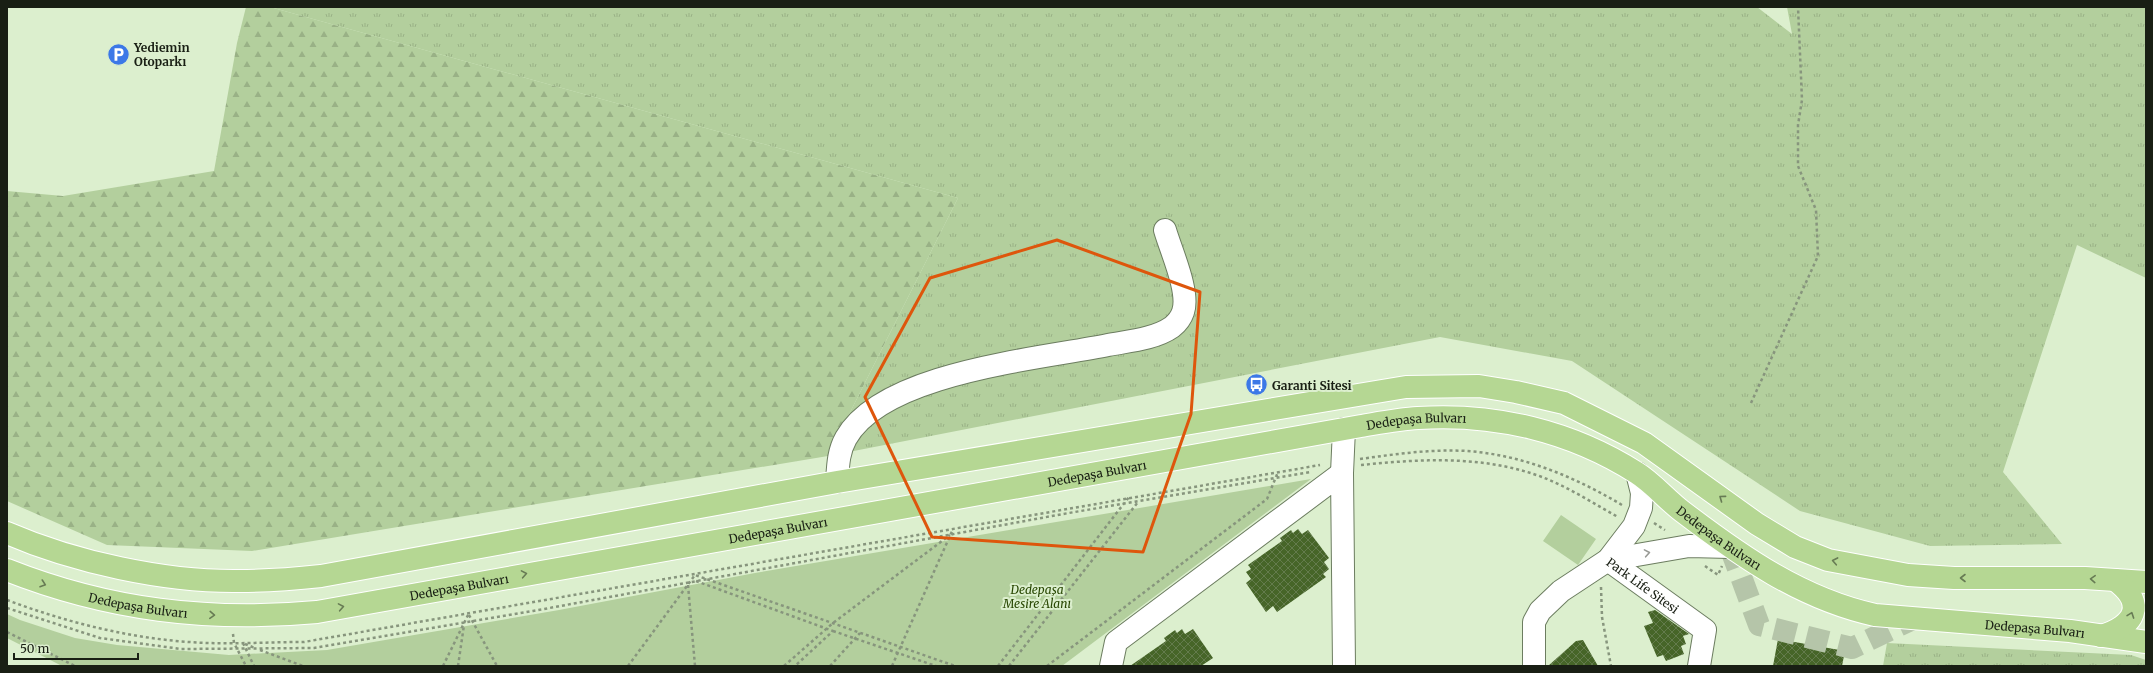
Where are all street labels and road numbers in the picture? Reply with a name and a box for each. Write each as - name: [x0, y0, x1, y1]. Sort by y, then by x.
- street label: Dedepaşa Bulvarı: [1365, 410, 1467, 432]
- street label: Dedepaşa Bulvarı: [1046, 457, 1148, 489]
- street label: Dedepaşa Bulvarı: [1674, 502, 1764, 573]
- street label: Dedepaşa Bulvarı: [727, 514, 829, 546]
- street label: Park Life Sitesi: [1604, 554, 1682, 616]
- street label: Dedepaşa Bulvarı: [408, 571, 510, 603]
- street label: Dedepaşa Bulvarı: [87, 589, 188, 620]
- street label: Dedepaşa Bulvarı: [1984, 617, 2086, 641]

